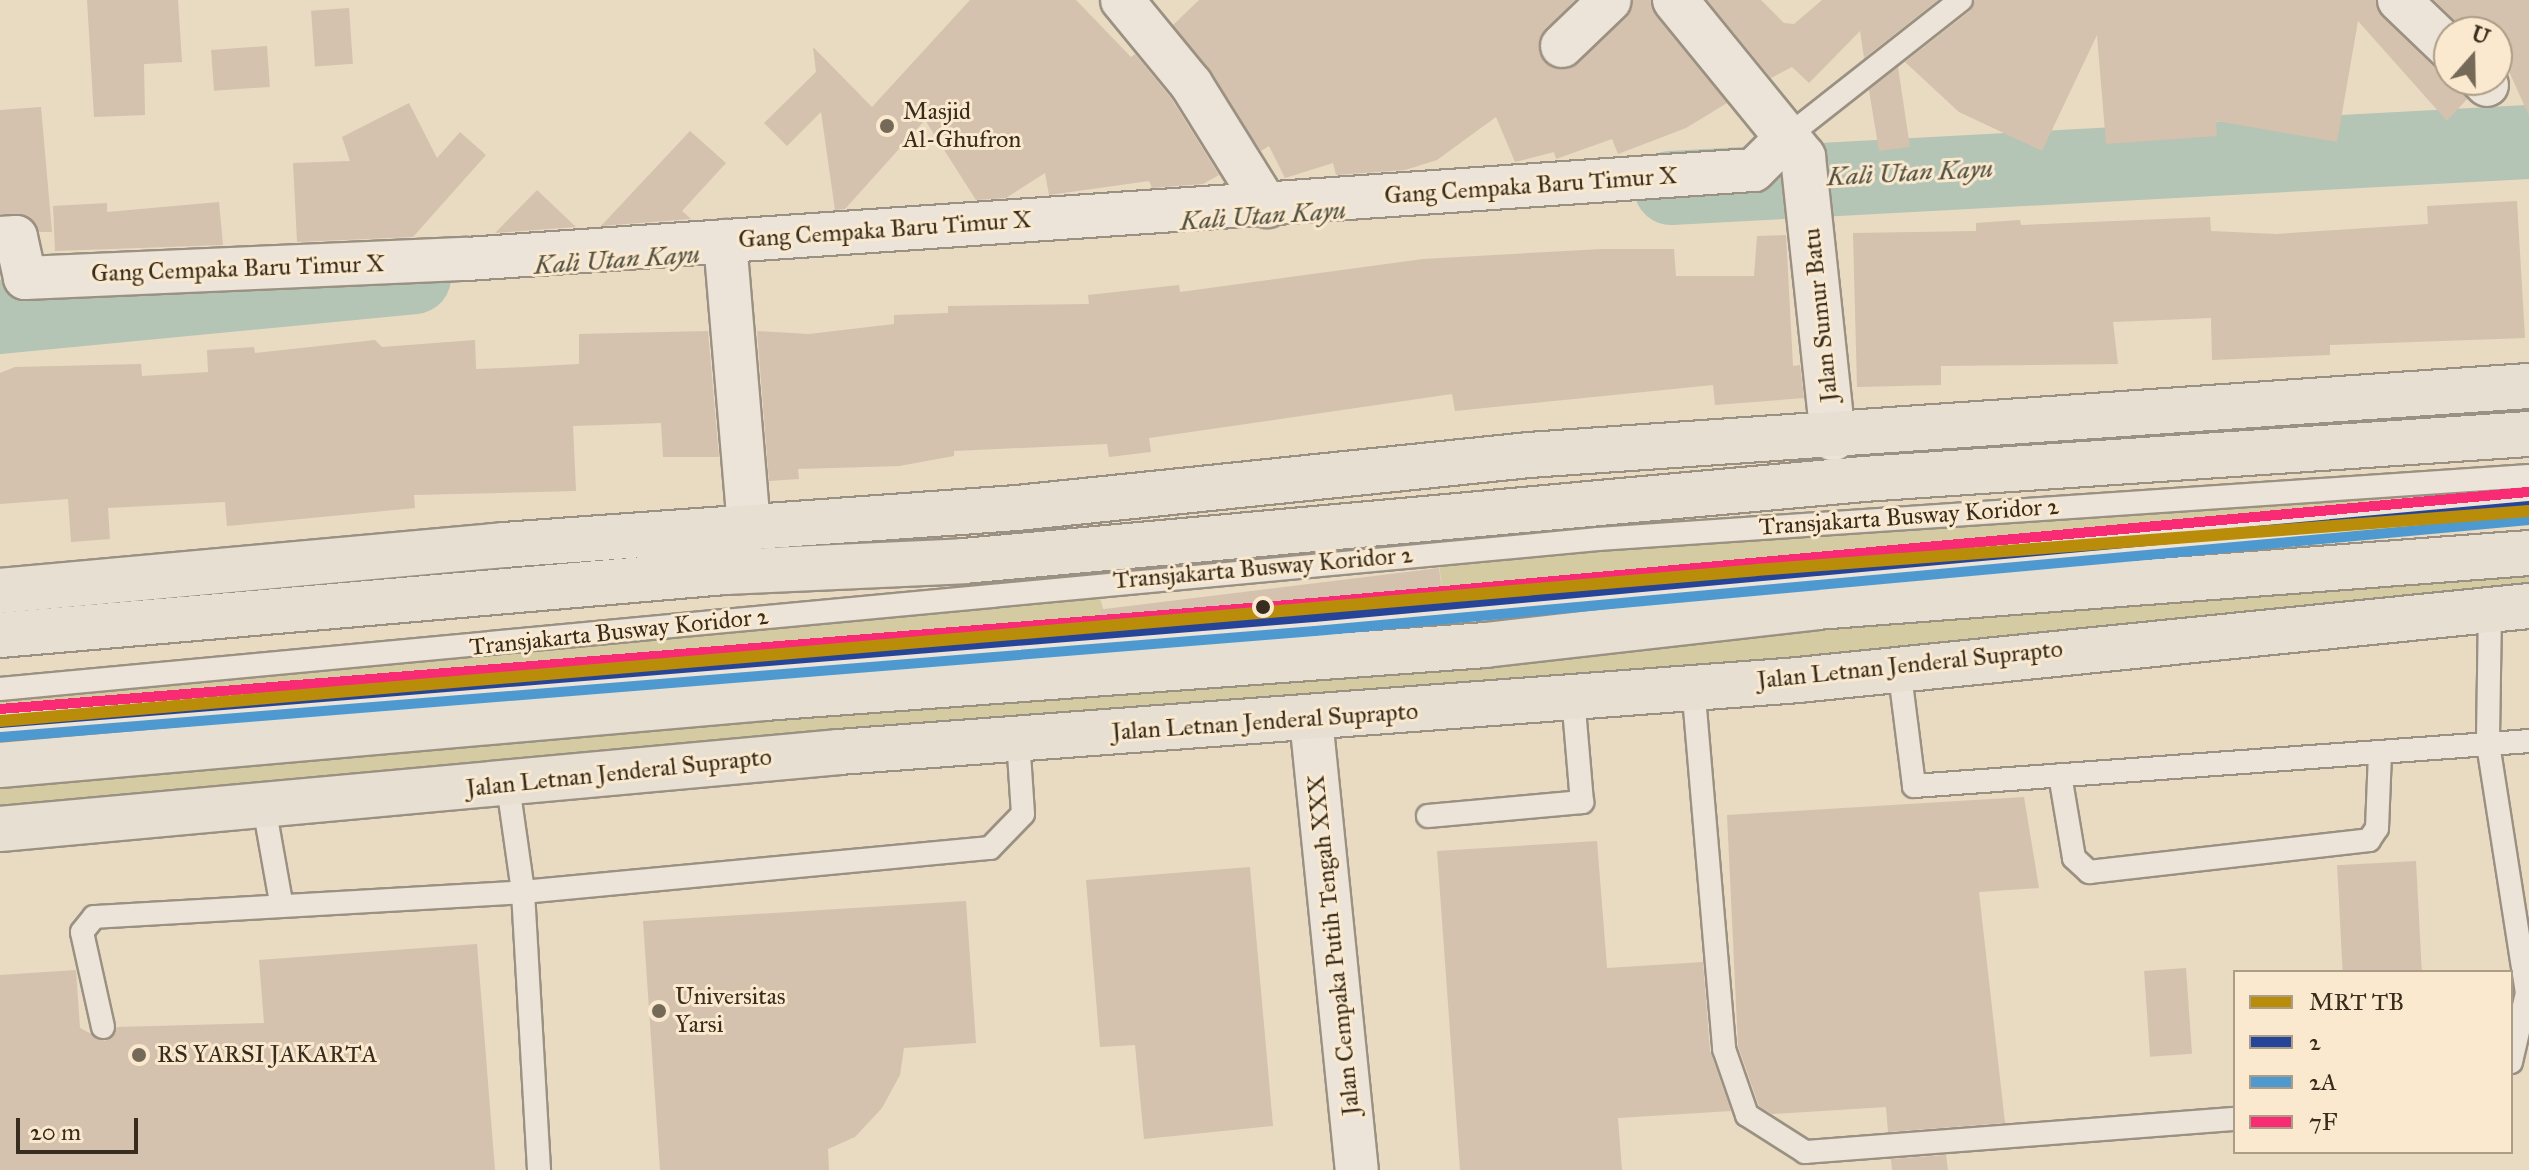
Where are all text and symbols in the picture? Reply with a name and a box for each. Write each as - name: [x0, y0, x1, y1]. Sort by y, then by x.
- north arrow: [2433, 16, 2513, 96]
- text: U: [2468, 19, 2493, 51]
- place label: Masjid Al-Ghufron: [903, 98, 1021, 154]
- marker: Masjid Al-Ghufron: [878, 117, 896, 135]
- water label: Kali Utan Kayu: [1826, 153, 1994, 193]
- street label: Gang Cempaka Baru Timur X: [1383, 161, 1679, 211]
- water label: Kali Utan Kayu: [1179, 195, 1347, 237]
- street label: Gang Cempaka Baru Timur X: [737, 205, 1033, 255]
- street label: Jalan Sumur Batu: [1798, 227, 1844, 403]
- water label: Kali Utan Kayu: [533, 239, 701, 281]
- street label: Gang Cempaka Baru Timur X: [91, 249, 385, 289]
- street label: Transjakarta Busway Koridor 2: [1758, 492, 2060, 542]
- street label: Transjakarta Busway Koridor 2: [1112, 541, 1414, 595]
- unlabelled marker: [1255, 599, 1271, 615]
- street label: Transjakarta Busway Koridor 2: [468, 602, 770, 662]
- street label: Jalan Letnan Jenderal Suprapto: [1756, 635, 2064, 695]
- street label: Jalan Letnan Jenderal Suprapto: [1111, 697, 1419, 747]
- street label: Jalan Letnan Jenderal Suprapto: [465, 743, 773, 803]
- street label: Jalan Cempaka Putih Tengah XXX: [1302, 773, 1366, 1117]
- legend: [2233, 970, 2513, 1154]
- place label: Universitas Yarsi: [675, 983, 786, 1039]
- text: MRT TB: [2309, 987, 2404, 1017]
- marker: Universitas Yarsi: [650, 1002, 668, 1020]
- text: 2: [2309, 1027, 2321, 1057]
- place label: RS YARSI JAKARTA: [157, 1041, 378, 1069]
- marker: RS YARSI JAKARTA: [128, 1044, 150, 1066]
- text: 2A: [2309, 1067, 2337, 1097]
- scale bar: [20, 1102, 142, 1152]
- text: 7F: [2309, 1107, 2338, 1137]
- text: 20 m: [30, 1117, 81, 1147]

